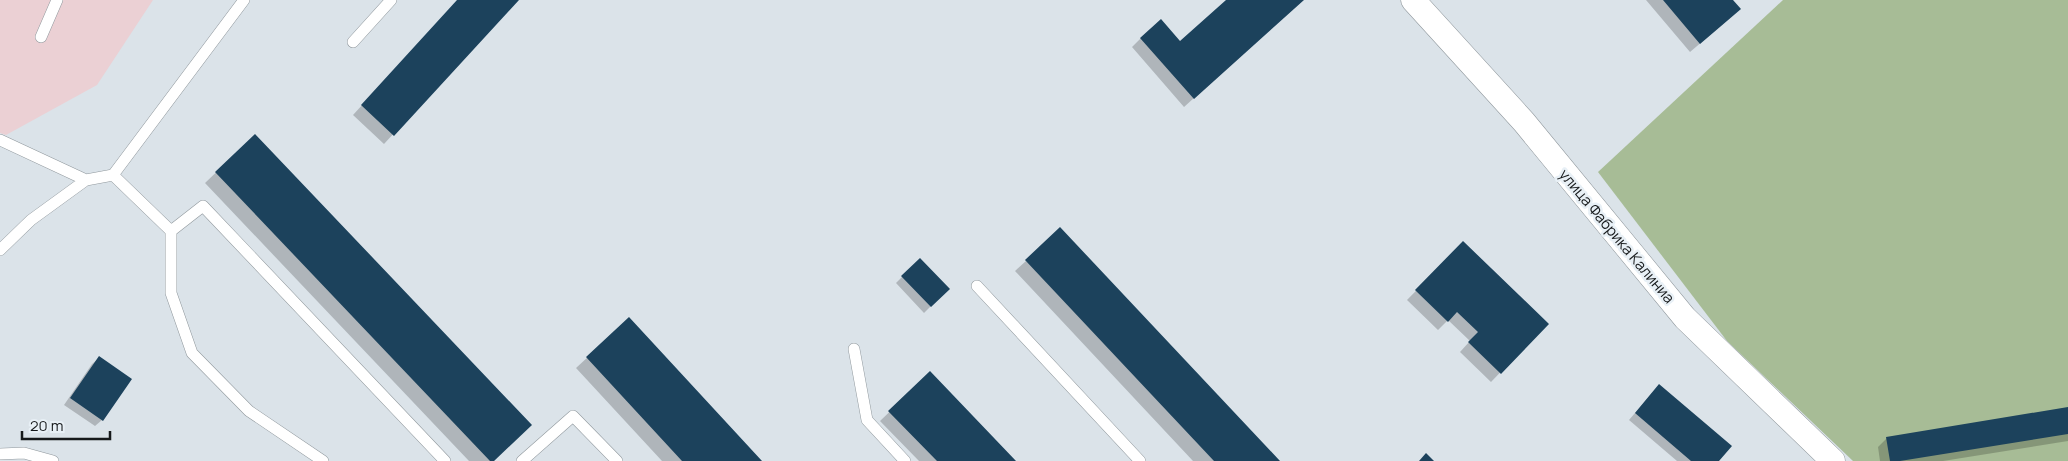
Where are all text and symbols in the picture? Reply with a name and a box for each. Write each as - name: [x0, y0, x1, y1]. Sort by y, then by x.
- street label: улица Фабрика Калиниа: [1555, 164, 1679, 308]
- scale bar: [22, 408, 110, 440]
- text: 20 m: [30, 415, 63, 436]

